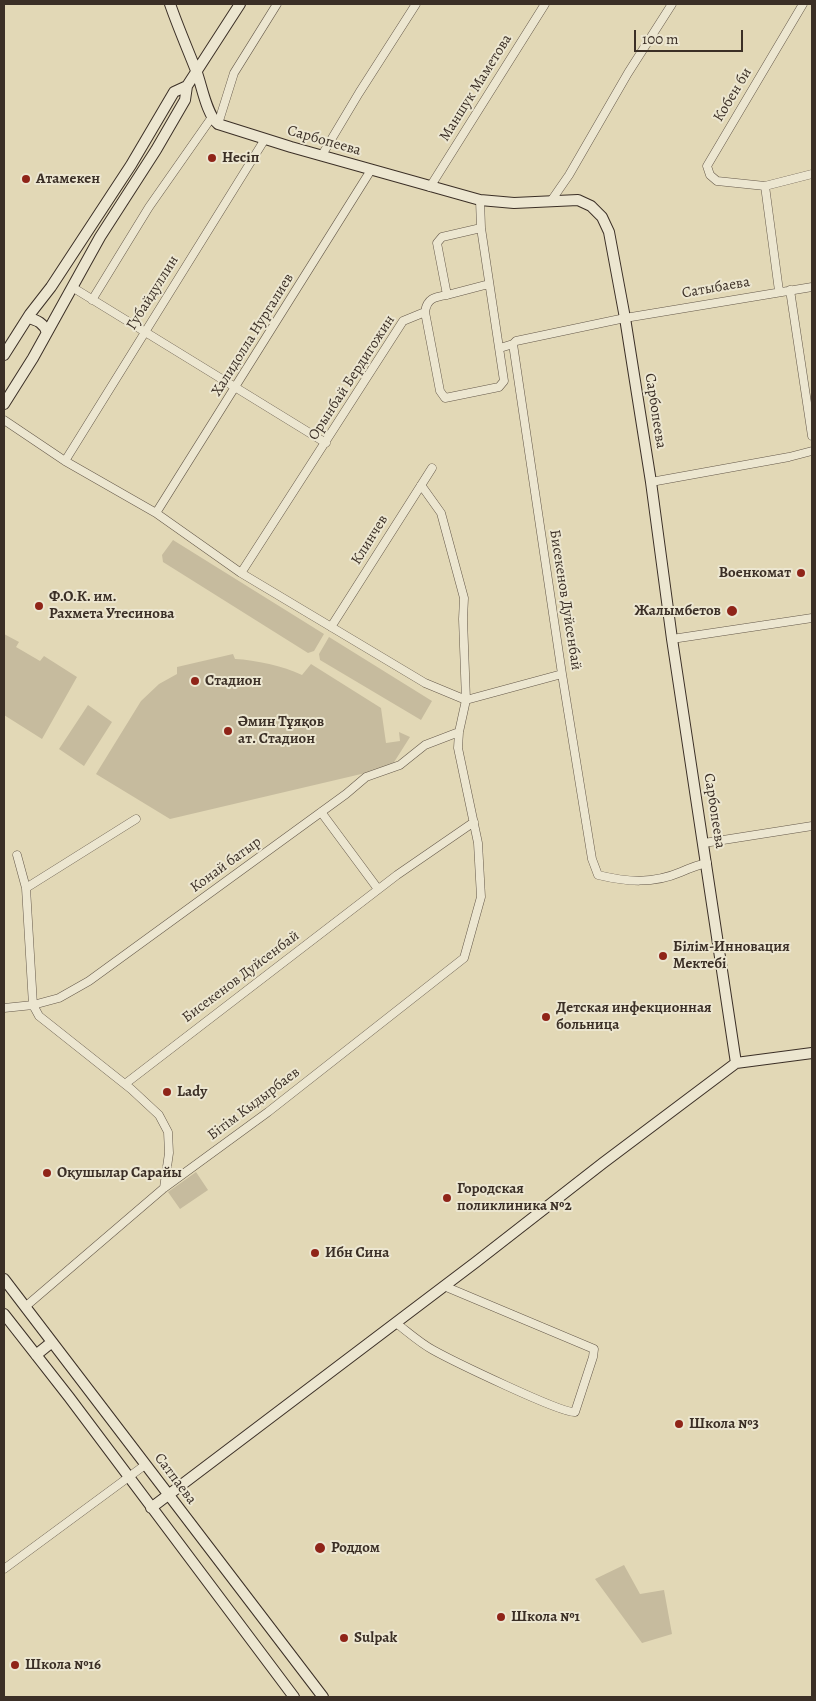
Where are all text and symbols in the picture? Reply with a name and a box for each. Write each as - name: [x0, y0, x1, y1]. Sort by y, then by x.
- scale bar: [636, 20, 745, 52]
- text: 100 m: [642, 29, 679, 49]
- street label: Маншук Маметова: [436, 31, 516, 145]
- street label: Кобен би: [710, 65, 756, 125]
- street label: Сарбопеева: [285, 122, 363, 160]
- place label: Несіп: [222, 149, 259, 167]
- marker: Несіп: [206, 152, 218, 164]
- place label: Атамекен: [36, 170, 100, 188]
- marker: Атамекен: [20, 173, 32, 185]
- street label: Губайдуллин: [123, 252, 183, 334]
- street label: Халидолла Нургалиев: [208, 270, 298, 400]
- street label: Сатыбаева: [681, 273, 751, 303]
- street label: Орынбай Бердигожин: [305, 312, 399, 444]
- street label: Сарбопеева: [640, 372, 670, 450]
- street label: Клинчев: [348, 512, 392, 568]
- street label: Бисекенов Дуйсенбай: [545, 528, 585, 672]
- place label: Военкомат: [719, 564, 791, 582]
- marker: Военкомат: [795, 567, 807, 579]
- place label: Ф.О.К. им. Рахмета Утесинова: [49, 588, 174, 623]
- marker: Ф.О.К. им. Рахмета Утесинова: [33, 600, 45, 612]
- place label: Жалымбетов: [635, 602, 721, 620]
- marker: Жалымбетов: [725, 604, 739, 618]
- place label: Стадион: [205, 672, 261, 690]
- marker: Стадион: [189, 675, 201, 687]
- place label: Әмин Тұяқов ат. Стадион: [238, 713, 324, 748]
- marker: Әмин Тұяқов ат. Стадион: [222, 725, 234, 737]
- street label: Сарбопеева: [699, 772, 729, 850]
- street label: Конай батыр: [187, 833, 265, 897]
- street label: Бисекенов Дуйсенбай: [179, 927, 303, 1027]
- place label: Білім-Инновация Мектебі: [673, 938, 790, 973]
- marker: Білім-Инновация Мектебі: [657, 950, 669, 962]
- place label: Детская инфекционная больница: [556, 999, 712, 1034]
- marker: Детская инфекционная больница: [540, 1011, 552, 1023]
- street label: Бiтiм Кыдырбаев: [204, 1064, 304, 1144]
- place label: Lady: [177, 1083, 207, 1101]
- marker: Lady: [161, 1086, 173, 1098]
- place label: Оқушылар Сарайы: [57, 1164, 182, 1182]
- marker: Оқушылар Сарайы: [41, 1167, 53, 1179]
- place label: Городская поликлиника №2: [457, 1180, 572, 1215]
- marker: Городская поликлиника №2: [441, 1192, 453, 1204]
- place label: Ибн Сина: [325, 1244, 389, 1262]
- marker: Ибн Сина: [309, 1247, 321, 1259]
- place label: Школа №3: [689, 1415, 759, 1433]
- marker: Школа №3: [673, 1418, 685, 1430]
- street label: Сатпаева: [150, 1450, 200, 1508]
- place label: Роддом: [331, 1539, 380, 1557]
- marker: Роддом: [313, 1541, 327, 1555]
- place label: Школа №1: [511, 1608, 580, 1626]
- marker: Школа №1: [495, 1611, 507, 1623]
- place label: Sulpak: [354, 1629, 397, 1647]
- marker: Sulpak: [338, 1632, 350, 1644]
- place label: Школа №16: [25, 1656, 101, 1674]
- marker: Школа №16: [9, 1659, 21, 1671]

